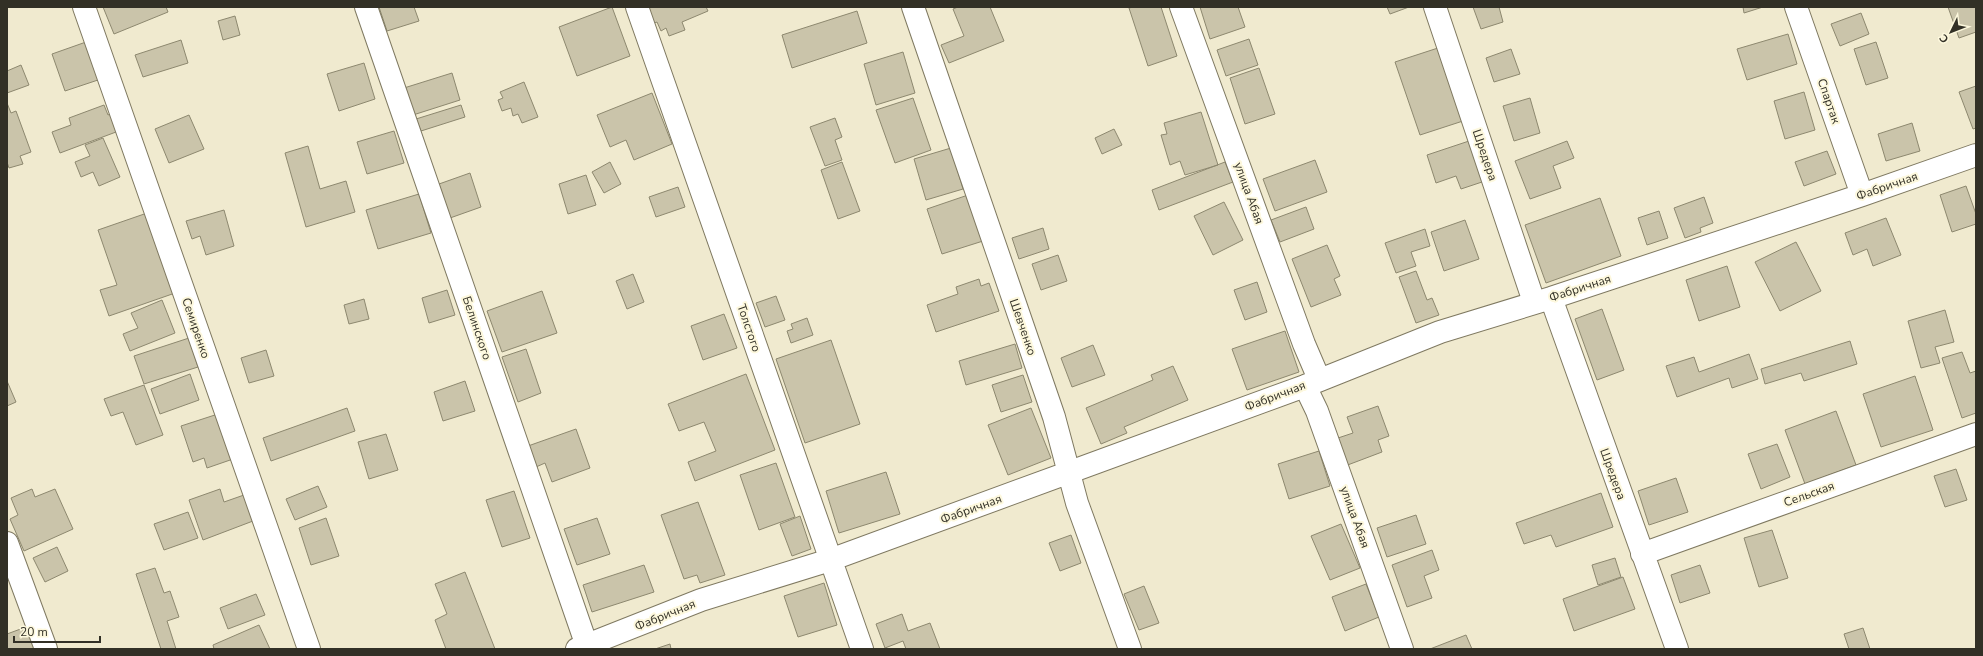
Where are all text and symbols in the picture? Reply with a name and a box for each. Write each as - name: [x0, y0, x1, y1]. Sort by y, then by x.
- north arrow: [1931, 12, 1971, 52]
- text: С: [1936, 30, 1952, 46]
- street label: Спартак: [1814, 76, 1844, 126]
- street label: Шредера: [1469, 127, 1501, 183]
- street label: улица Абая: [1230, 160, 1268, 226]
- street label: Фабричная: [1854, 168, 1920, 204]
- street label: Фабричная: [1547, 270, 1613, 306]
- street label: Белинского: [459, 294, 495, 362]
- street label: Семиренко: [178, 296, 214, 361]
- street label: Шевченко: [1006, 296, 1040, 358]
- street label: Толстого: [733, 302, 765, 354]
- street label: Фабричная: [1242, 377, 1308, 415]
- street label: Шредера: [1596, 446, 1630, 502]
- street label: Сельская: [1781, 477, 1837, 511]
- street label: улица Абая: [1336, 484, 1374, 550]
- street label: Фабричная: [938, 491, 1004, 527]
- street label: Фабричная: [632, 596, 698, 634]
- scale bar: [14, 618, 100, 644]
- text: 20 m: [20, 624, 48, 640]

